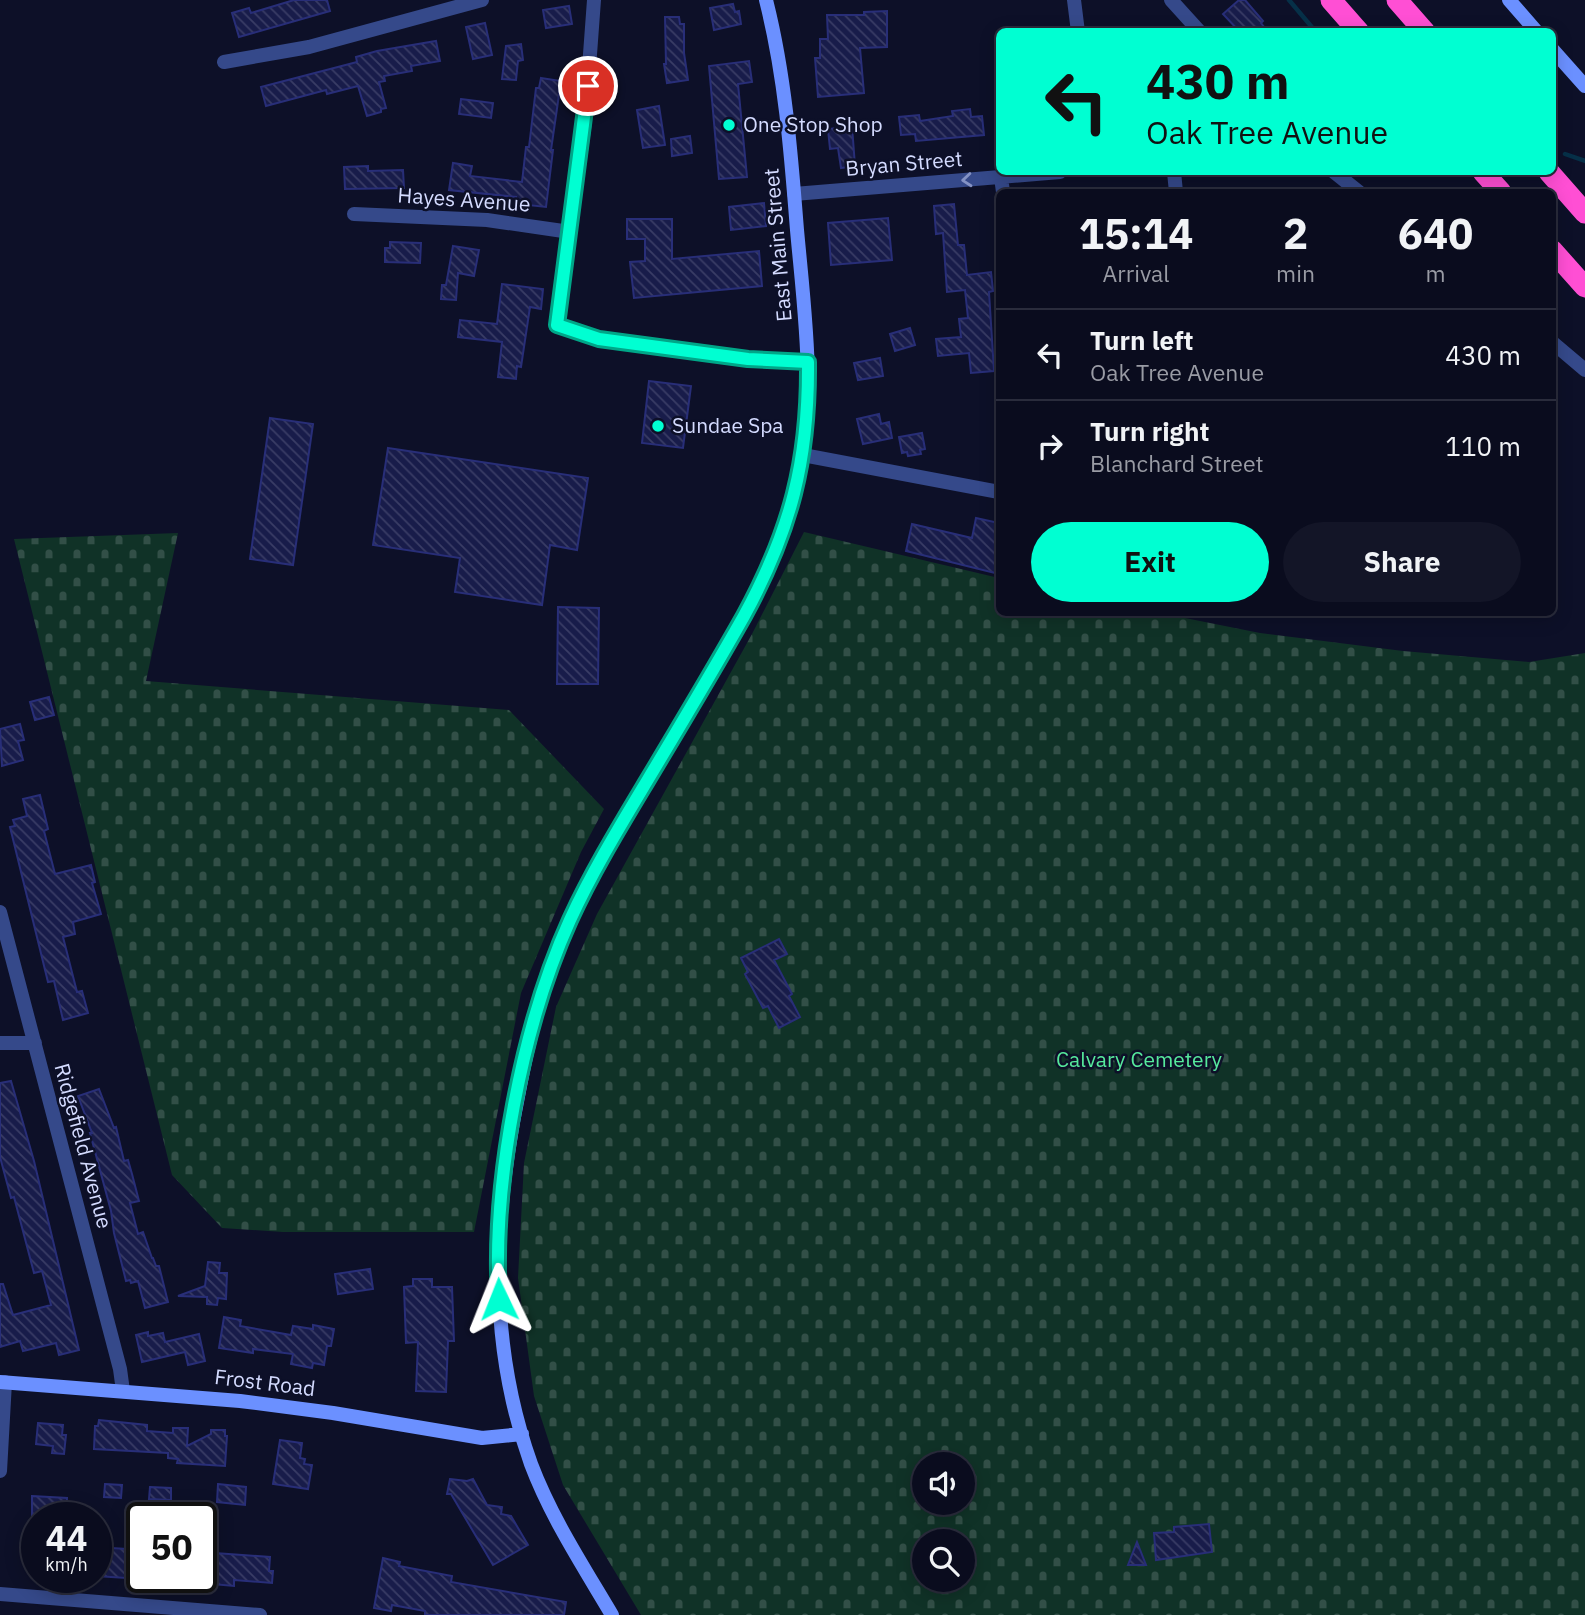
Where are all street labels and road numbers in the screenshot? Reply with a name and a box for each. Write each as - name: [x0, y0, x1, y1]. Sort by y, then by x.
- street label: Bryan Street: [844, 144, 964, 182]
- street label: East Main Street: [756, 167, 798, 323]
- street label: Hayes Avenue: [397, 180, 531, 218]
- street label: Ridgefield Avenue: [48, 1060, 119, 1231]
- street label: Frost Road: [213, 1362, 317, 1402]

